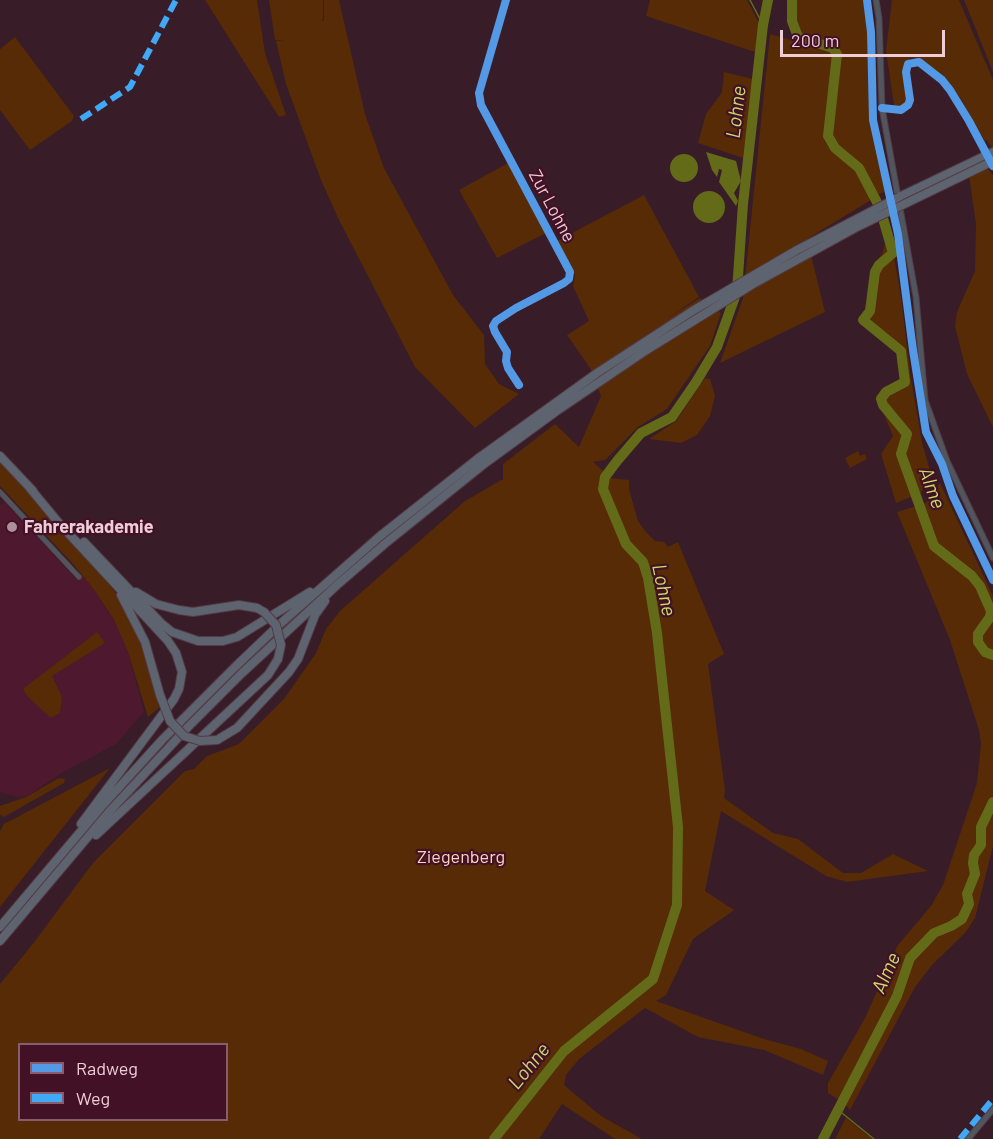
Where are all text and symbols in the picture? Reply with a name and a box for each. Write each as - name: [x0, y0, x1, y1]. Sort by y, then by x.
- scale bar: [783, 18, 948, 56]
- text: 200 m: [791, 29, 839, 51]
- water label: Lohne: [721, 84, 751, 140]
- street label: Zur Lohne: [524, 166, 580, 246]
- water label: Alme: [913, 464, 951, 512]
- place label: Fahrerakademie: [24, 516, 153, 538]
- marker: Fahrerakademie: [5, 520, 19, 534]
- water label: Lohne: [647, 562, 681, 618]
- park label: Ziegenberg: [417, 846, 505, 868]
- water label: Alme: [866, 949, 906, 997]
- water label: Lohne: [503, 1038, 555, 1094]
- legend: [18, 1043, 228, 1121]
- text: Radweg: [76, 1057, 138, 1079]
- text: Weg: [76, 1087, 110, 1109]

